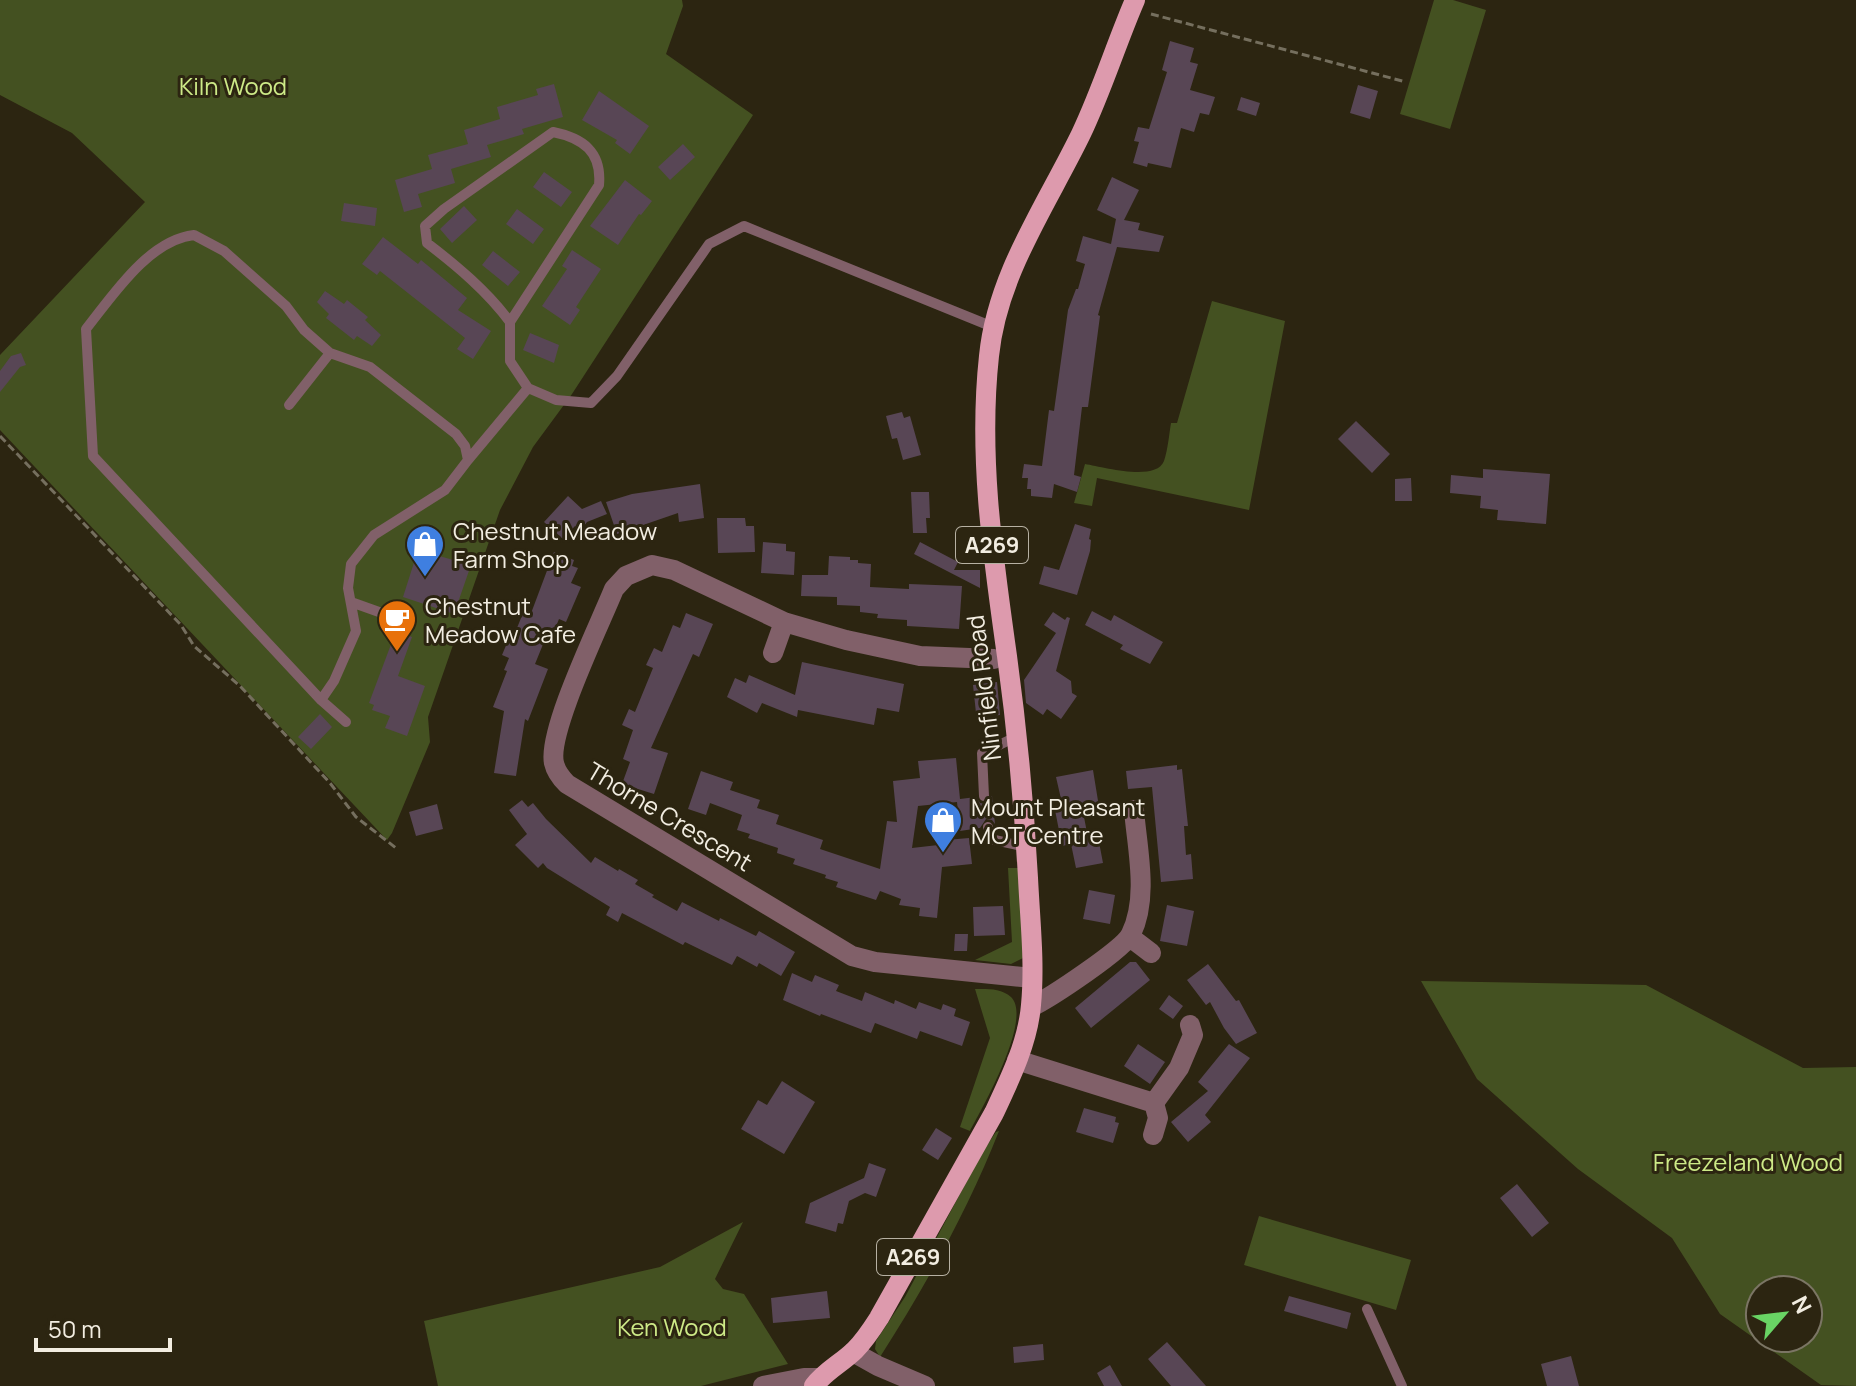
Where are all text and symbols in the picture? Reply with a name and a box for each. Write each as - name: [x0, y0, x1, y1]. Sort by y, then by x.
- park label: Kiln Wood: [179, 69, 287, 102]
- place label: Chestnut Meadow Farm Shop: [453, 514, 657, 575]
- shop icon: Chestnut Meadow Farm Shop: [404, 523, 446, 578]
- road number: A269: [956, 527, 1028, 563]
- place label: Chestnut Meadow Cafe: [425, 589, 576, 650]
- cafe icon: Chestnut Meadow Cafe: [376, 598, 418, 653]
- street label: Ninfield Road: [958, 613, 1008, 763]
- street label: Thorne Crescent: [581, 754, 759, 878]
- place label: Mount Pleasant MOT Centre: [971, 790, 1145, 851]
- shop icon: Mount Pleasant MOT Centre: [922, 799, 964, 854]
- park label: Freezeland Wood: [1653, 1145, 1843, 1178]
- road number: A269: [877, 1239, 949, 1275]
- north arrow: [1744, 1274, 1824, 1354]
- text: N: [1785, 1291, 1819, 1319]
- scale bar: [36, 1302, 170, 1352]
- park label: Ken Wood: [617, 1310, 727, 1343]
- text: 50 m: [48, 1312, 102, 1345]

